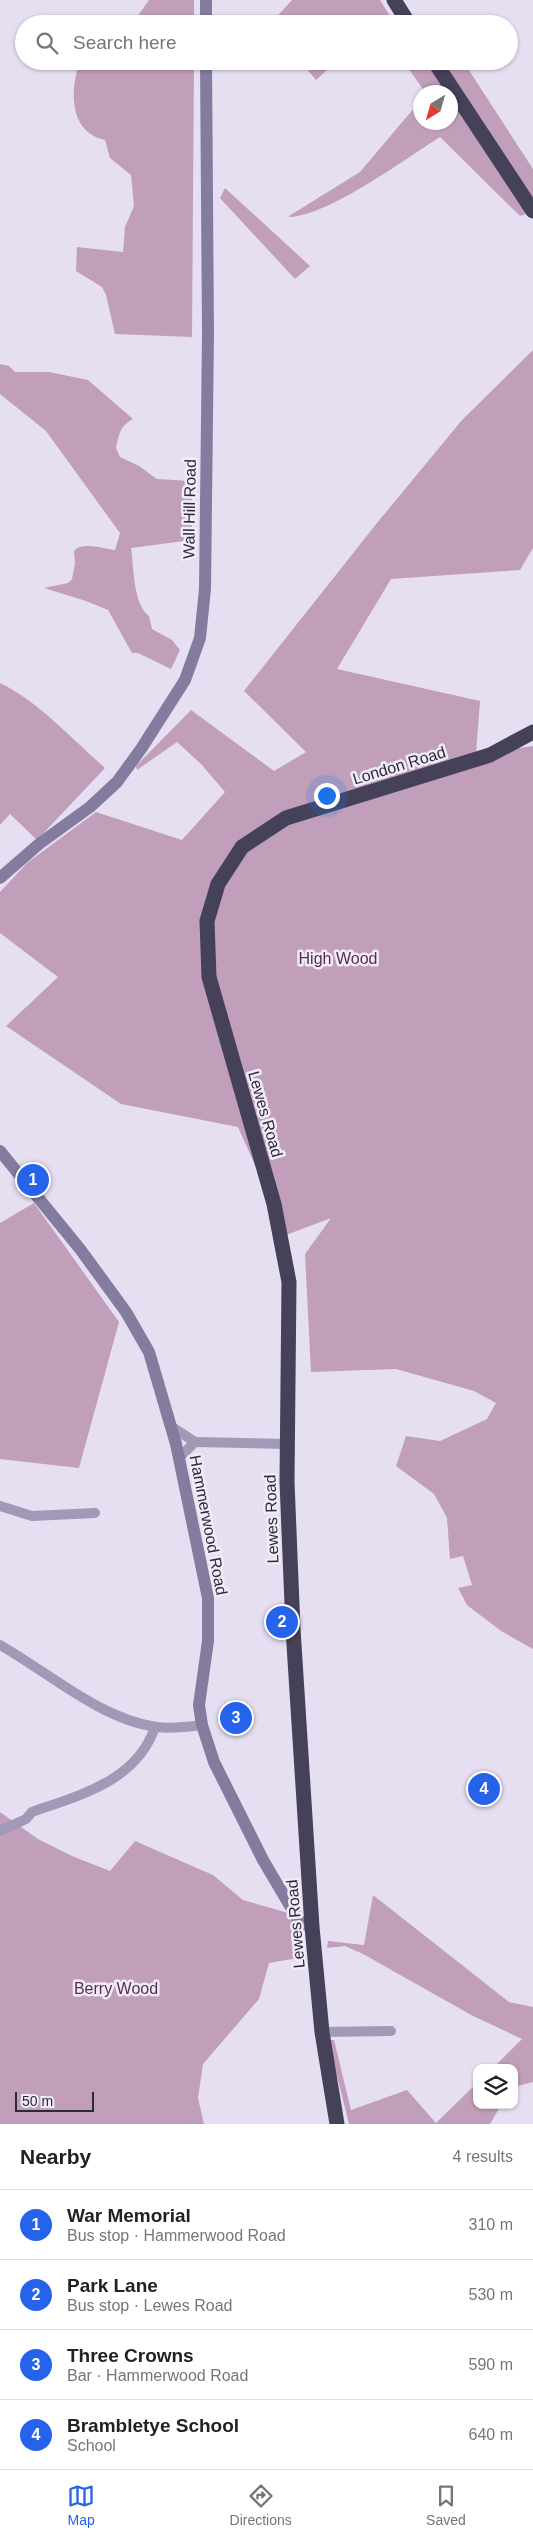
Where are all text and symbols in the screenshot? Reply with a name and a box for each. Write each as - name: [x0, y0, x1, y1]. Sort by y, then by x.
- search box: [15, 15, 518, 70]
- icon: search: [33, 29, 61, 57]
- text: Search here: [73, 32, 177, 53]
- north arrow: [413, 85, 458, 130]
- street label: Wall Hill Road: [180, 459, 199, 559]
- street label: London Road: [351, 743, 448, 788]
- your location: [314, 783, 340, 809]
- park label: High Wood: [299, 950, 377, 967]
- street label: Lewes Road: [245, 1069, 286, 1159]
- pin: 1: [17, 1161, 49, 1199]
- street label: Hammerwood Road: [187, 1454, 230, 1597]
- street label: Lewes Road: [261, 1474, 282, 1564]
- pin: 2: [266, 1603, 298, 1641]
- pin: 3: [220, 1699, 252, 1737]
- pin: 4: [468, 1770, 500, 1808]
- street label: Lewes Road: [283, 1879, 308, 1969]
- park label: Berry Wood: [74, 1980, 158, 1997]
- map controls: [473, 2064, 518, 2109]
- button: layers: [473, 2064, 518, 2109]
- scale bar: [15, 2089, 94, 2112]
- text: 50 m: [22, 2093, 53, 2109]
- text: Nearby: [20, 2145, 91, 2168]
- text: 4 results: [453, 2148, 513, 2165]
- text: War Memorial: [67, 2205, 191, 2226]
- text: 1: [32, 2216, 40, 2233]
- text: 310 m: [469, 2216, 513, 2233]
- text: Bus stop · Hammerwood Road: [67, 2227, 286, 2244]
- text: Park Lane: [67, 2275, 158, 2296]
- text: 2: [32, 2286, 40, 2303]
- text: 530 m: [469, 2286, 513, 2303]
- text: Bus stop · Lewes Road: [67, 2297, 232, 2314]
- text: Three Crowns: [67, 2345, 194, 2366]
- text: 3: [32, 2356, 40, 2373]
- text: 590 m: [469, 2356, 513, 2373]
- text: Bar · Hammerwood Road: [67, 2367, 248, 2384]
- text: Brambletye School: [67, 2415, 239, 2436]
- text: 4: [32, 2426, 40, 2443]
- text: 640 m: [469, 2426, 513, 2443]
- text: School: [67, 2437, 116, 2454]
- tab: Map: [67, 2482, 95, 2528]
- tab: Directions: [230, 2482, 292, 2528]
- tab: Saved: [426, 2482, 466, 2528]

